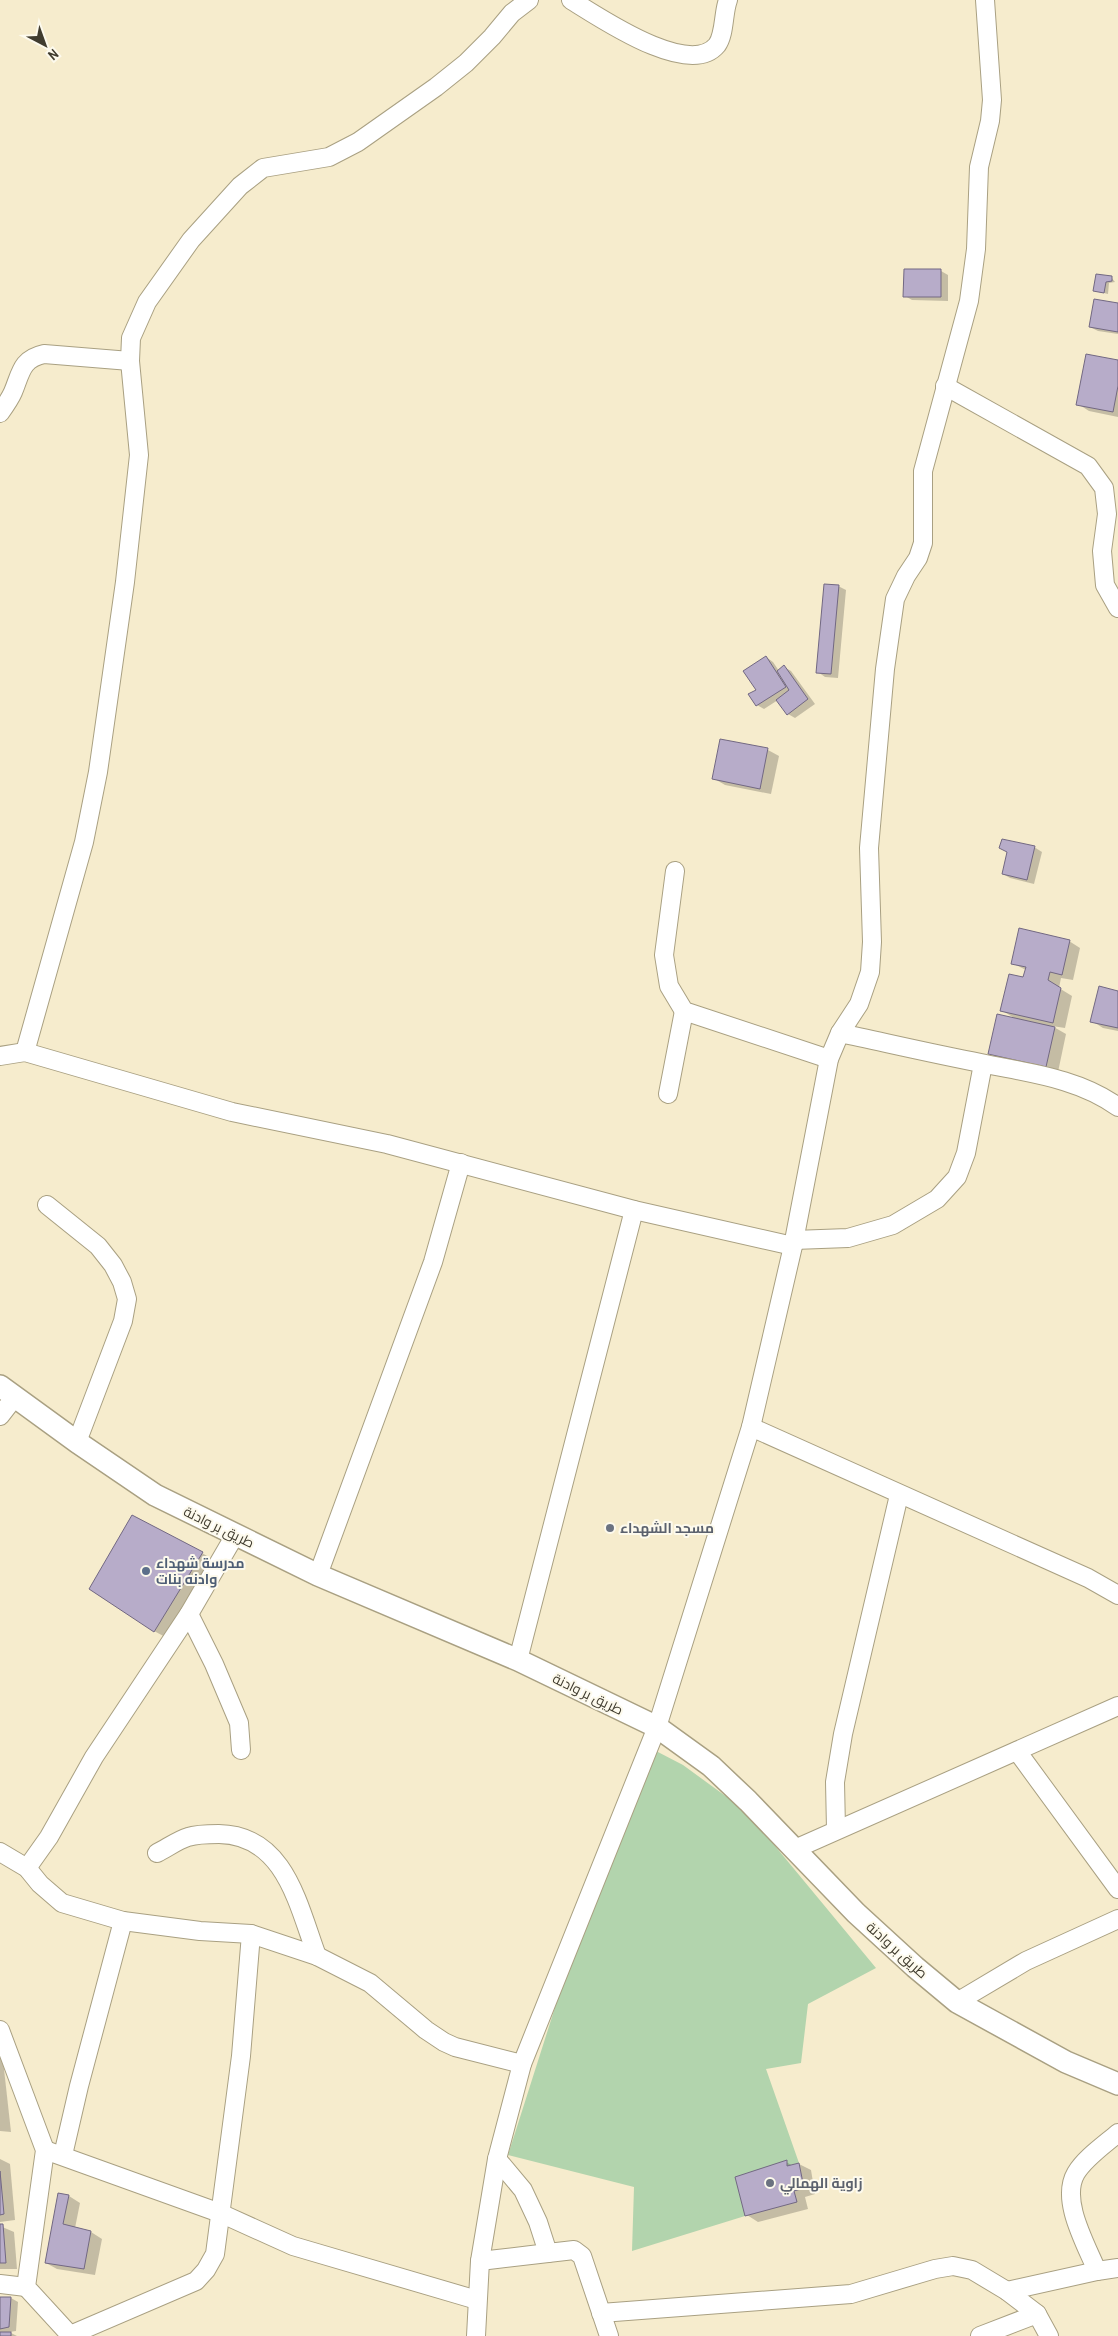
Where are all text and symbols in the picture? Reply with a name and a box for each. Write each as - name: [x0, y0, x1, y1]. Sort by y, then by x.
- north arrow: [20, 20, 70, 70]
- text: N: [44, 45, 63, 64]
- street label: طريق بر وادنة: [181, 1502, 257, 1552]
- place label: مسجد الشهداء: [620, 1519, 714, 1537]
- marker: مسجد الشهداء: [604, 1522, 616, 1534]
- place label: مدرسة شهداء وادنه بنات: [156, 1554, 245, 1588]
- marker: مدرسة شهداء وادنه بنات: [140, 1565, 152, 1577]
- street label: طريق بر وادنة: [550, 1669, 626, 1719]
- street label: طريق بر وادنة: [863, 1918, 931, 1982]
- place label: زاوية الهمالي: [780, 2174, 862, 2195]
- marker: زاوية الهمالي: [764, 2177, 776, 2189]

